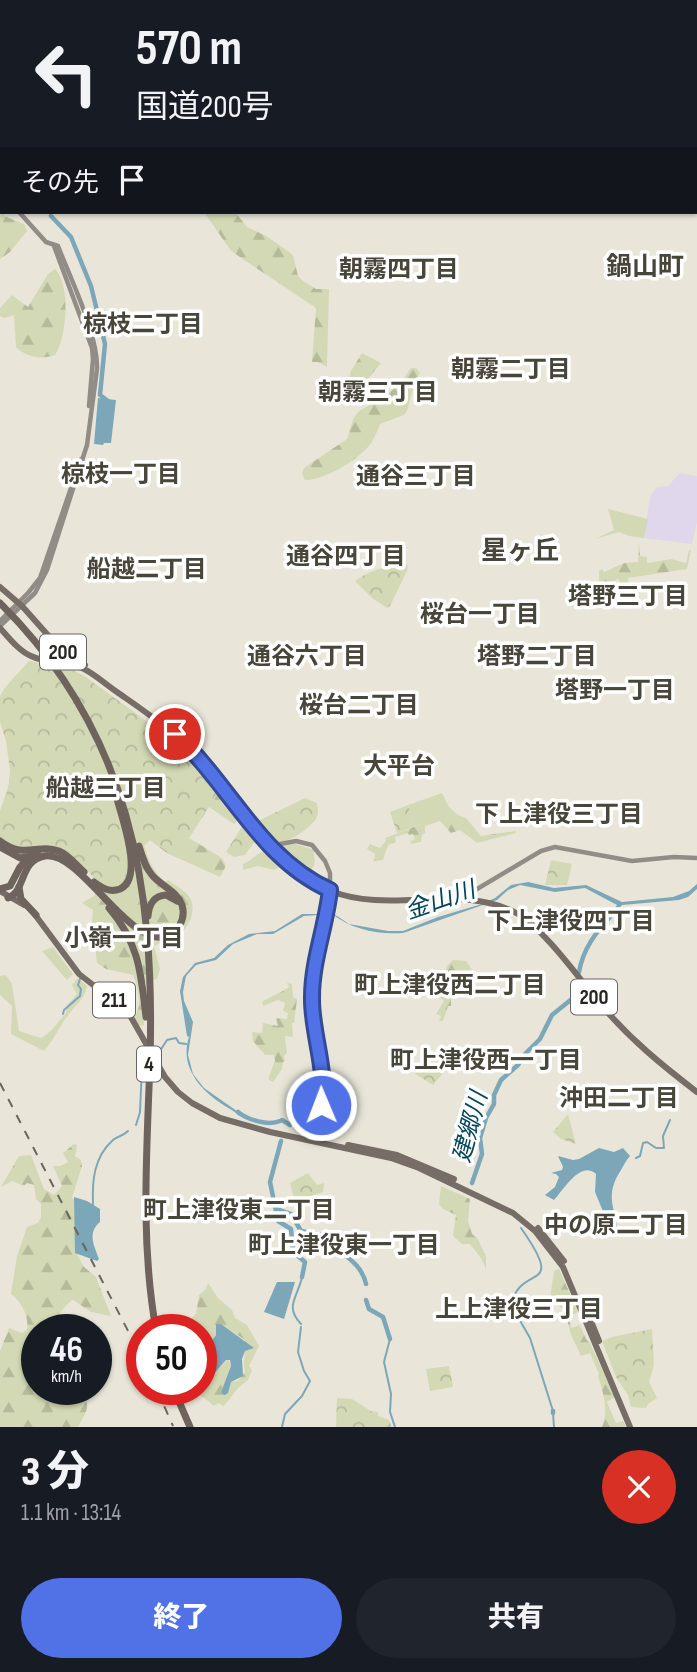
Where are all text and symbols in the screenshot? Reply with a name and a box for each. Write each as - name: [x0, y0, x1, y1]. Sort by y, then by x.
- text: 570 m: [136, 20, 242, 79]
- icon: left: [21, 28, 112, 119]
- text: 国道200号: [136, 88, 274, 127]
- icon: arrive: [113, 161, 151, 199]
- text: その先: [21, 168, 99, 199]
- district label: 鍋山町: [606, 252, 684, 283]
- district label: 朝霧四丁目: [339, 255, 459, 284]
- district label: 椋枝二丁目: [83, 310, 203, 339]
- district label: 朝霧二丁目: [451, 355, 571, 384]
- district label: 朝霧三丁目: [318, 378, 438, 407]
- district label: 椋枝一丁目: [61, 460, 181, 489]
- district label: 通谷三丁目: [356, 462, 476, 491]
- district label: 星ヶ丘: [481, 536, 559, 567]
- district label: 通谷四丁目: [286, 542, 406, 571]
- district label: 船越二丁目: [87, 555, 207, 584]
- district label: 塔野三丁目: [568, 582, 688, 611]
- district label: 桜台一丁目: [420, 600, 540, 629]
- road number: 200: [40, 634, 86, 670]
- district label: 通谷六丁目: [247, 642, 367, 671]
- district label: 塔野二丁目: [477, 642, 597, 671]
- district label: 塔野一丁目: [555, 676, 675, 705]
- district label: 桜台二丁目: [299, 691, 419, 720]
- pin: [145, 704, 205, 764]
- icon: arrive: [156, 715, 194, 753]
- district label: 大平台: [363, 752, 435, 781]
- district label: 船越三丁目: [46, 774, 166, 803]
- district label: 下上津役三丁目: [475, 800, 643, 829]
- water label: 金山川: [401, 874, 482, 926]
- district label: 下上津役四丁目: [487, 907, 655, 936]
- district label: 小嶺一丁目: [64, 924, 184, 953]
- district label: 町上津役西二丁目: [354, 971, 546, 1000]
- road number: 200: [571, 979, 617, 1014]
- road number: 211: [93, 982, 135, 1018]
- road number: 4: [137, 1046, 161, 1082]
- district label: 町上津役西一丁目: [390, 1046, 582, 1075]
- position arrow: [284, 1068, 358, 1142]
- district label: 沖田二丁目: [559, 1084, 679, 1113]
- water label: 建郷川: [447, 1086, 495, 1166]
- district label: 町上津役東二丁目: [143, 1196, 335, 1225]
- district label: 中の原二丁目: [544, 1211, 688, 1240]
- district label: 町上津役東一丁目: [248, 1231, 440, 1260]
- district label: 上上津役三丁目: [435, 1295, 603, 1324]
- speed limit sign: 50: [126, 1314, 217, 1405]
- text: 46: [50, 1329, 83, 1372]
- text: km/h: [51, 1366, 82, 1387]
- text: 3 分: [21, 1447, 89, 1498]
- button: close: [602, 1450, 676, 1524]
- text: 1.1 km · 13:14: [21, 1499, 121, 1527]
- button: 終了: [21, 1578, 342, 1658]
- button: 共有: [356, 1578, 676, 1658]

